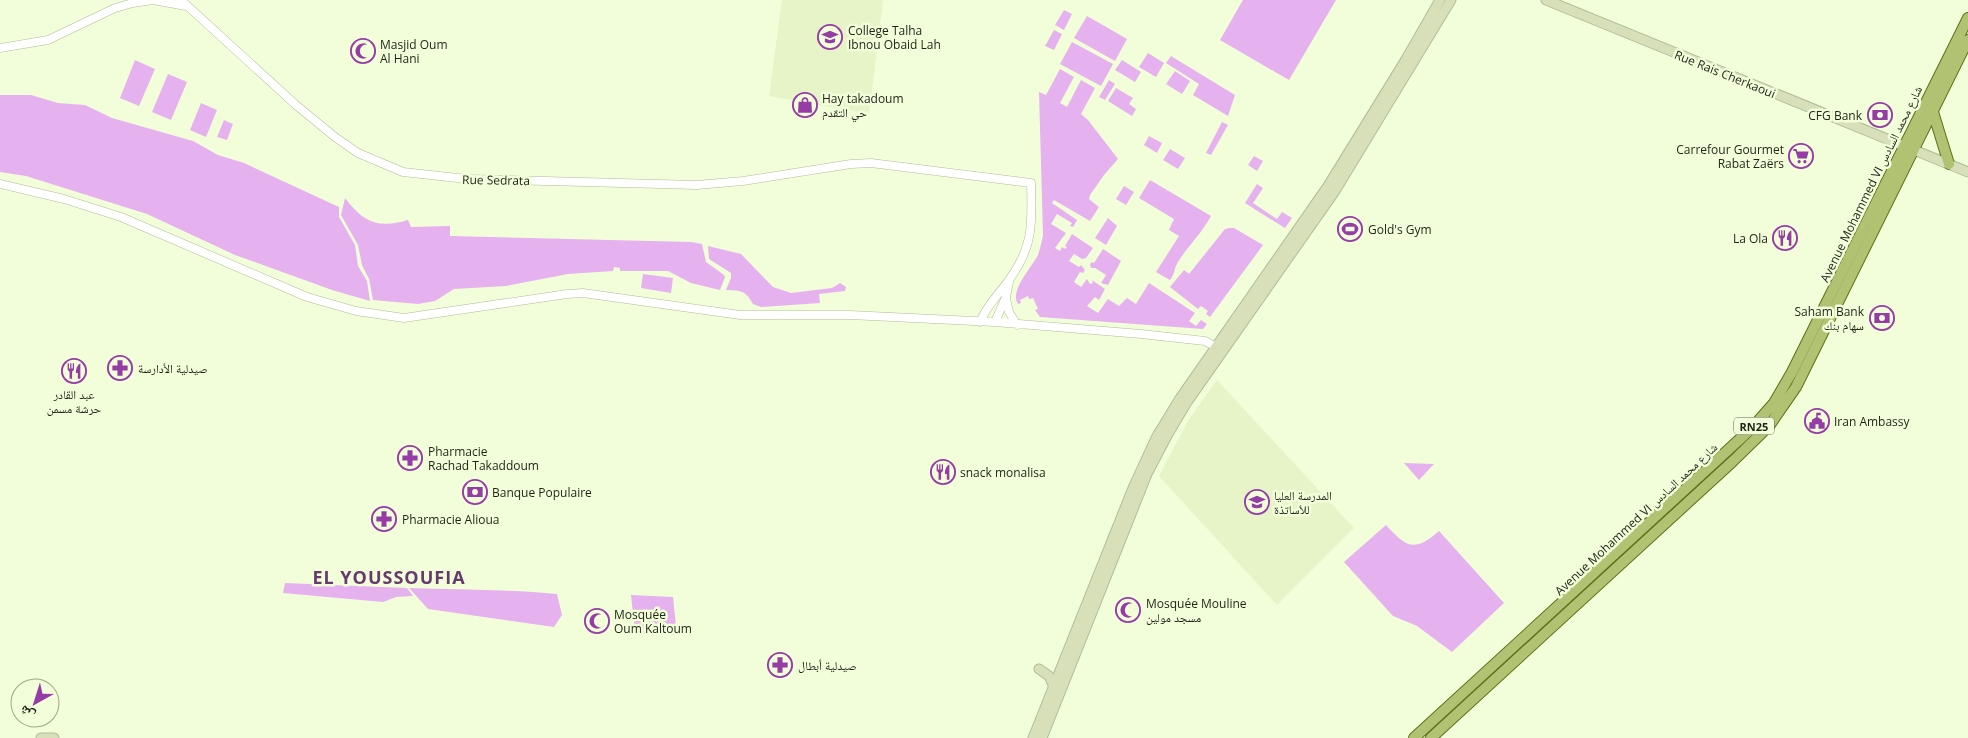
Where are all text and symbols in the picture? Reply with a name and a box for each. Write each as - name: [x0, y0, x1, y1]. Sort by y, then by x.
- place label: College Talha Ibnou Obaid Lah: [848, 22, 941, 53]
- school or university icon: College Talha Ibnou Obaid Lah: [817, 24, 843, 50]
- place label: Masjid Oum Al Hani: [380, 36, 448, 67]
- mosque icon: Masjid Oum Al Hani: [350, 38, 376, 64]
- street label: Rue Rais Cherkaoui: [1672, 46, 1778, 102]
- street label: Avenue Mohammed VI شارع محمد السادس: [1816, 83, 1926, 285]
- place label: Hay takadoum حي التقدم: [822, 90, 904, 123]
- shop icon: Hay takadoum حي التقدم: [792, 92, 818, 118]
- bank icon: CFG Bank: [1867, 102, 1893, 128]
- place label: CFG Bank: [1808, 107, 1863, 124]
- place label: Carrefour Gourmet Rabat Zaërs: [1676, 141, 1784, 172]
- supermarket icon: Carrefour Gourmet Rabat Zaërs: [1788, 143, 1814, 169]
- street label: Rue Sedrata: [462, 171, 530, 189]
- sports icon: Gold's Gym: [1337, 216, 1363, 242]
- place label: Gold's Gym: [1368, 221, 1432, 238]
- restaurant icon: La Ola: [1772, 225, 1798, 251]
- place label: La Ola: [1733, 230, 1768, 247]
- place label: Saham Bank سهام بنك: [1794, 303, 1865, 334]
- bank icon: Saham Bank سهام بنك: [1869, 305, 1895, 331]
- pharmacy icon: صيدلية الأدارسة: [107, 355, 133, 381]
- restaurant icon: عبد القادر حرشة مسمن: [61, 358, 87, 384]
- place label: صيدلية الأدارسة: [138, 360, 208, 377]
- place label: عبد القادر حرشة مسمن: [47, 386, 102, 417]
- public building icon: Iran Ambassy: [1804, 408, 1830, 434]
- place label: Iran Ambassy: [1834, 413, 1911, 430]
- road number: RN25: [1734, 418, 1774, 434]
- street label: Avenue Mohammed VI شارع محمد السادس: [1551, 439, 1721, 599]
- place label: Pharmacie Rachad Takaddoum: [428, 443, 539, 474]
- pharmacy icon: Pharmacie Rachad Takaddoum: [397, 445, 423, 471]
- restaurant icon: snack monalisa: [930, 459, 956, 485]
- place label: snack monalisa: [960, 464, 1046, 481]
- bank icon: Banque Populaire: [462, 479, 488, 505]
- place label: Banque Populaire: [492, 484, 592, 501]
- place label: المدرسة العليا للأساتذة: [1274, 487, 1332, 518]
- school or university icon: المدرسة العليا للأساتذة: [1244, 489, 1270, 515]
- pharmacy icon: Pharmacie Alioua: [371, 506, 397, 532]
- place label: Pharmacie Alioua: [402, 511, 499, 528]
- district label: EL YOUSSOUFIA: [312, 565, 466, 589]
- place label: Mosquée Mouline مسجد مولين: [1146, 595, 1247, 626]
- mosque icon: Mosquée Mouline مسجد مولين: [1115, 597, 1141, 623]
- place label: Mosquée Oum Kaltoum: [614, 606, 692, 637]
- mosque icon: Mosquée Oum Kaltoum: [584, 608, 610, 634]
- pharmacy icon: صيدلية أبطال: [767, 652, 793, 678]
- place label: صيدلية أبطال: [798, 657, 857, 674]
- north arrow: [10, 678, 60, 728]
- text: ش: [15, 701, 38, 726]

